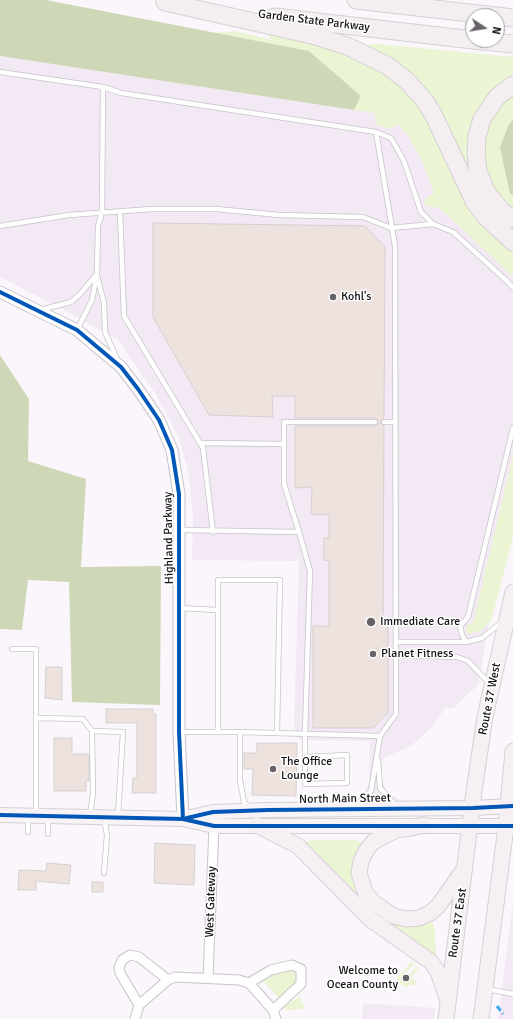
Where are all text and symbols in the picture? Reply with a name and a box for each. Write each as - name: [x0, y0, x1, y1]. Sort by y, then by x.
- street label: Garden State Parkway: [257, 7, 371, 35]
- north arrow: [465, 8, 505, 48]
- text: N: [489, 25, 503, 35]
- place label: Kohl's: [341, 290, 372, 304]
- marker: Kohl's: [328, 292, 338, 302]
- street label: Highland Parkway: [161, 492, 177, 584]
- place label: Immediate Care: [380, 615, 460, 629]
- marker: Immediate Care: [365, 616, 377, 628]
- place label: Planet Fitness: [381, 647, 454, 661]
- marker: Planet Fitness: [368, 649, 378, 659]
- street label: Route 37 West: [476, 662, 504, 736]
- place label: The Office Lounge: [281, 755, 332, 783]
- marker: The Office Lounge: [268, 764, 278, 774]
- street label: North Main Street: [299, 791, 391, 807]
- street label: West Gateway: [203, 866, 219, 938]
- street label: Route 37 East: [446, 887, 470, 959]
- place label: Welcome to Ocean County: [327, 964, 398, 992]
- marker: Welcome to Ocean County: [401, 973, 411, 983]

